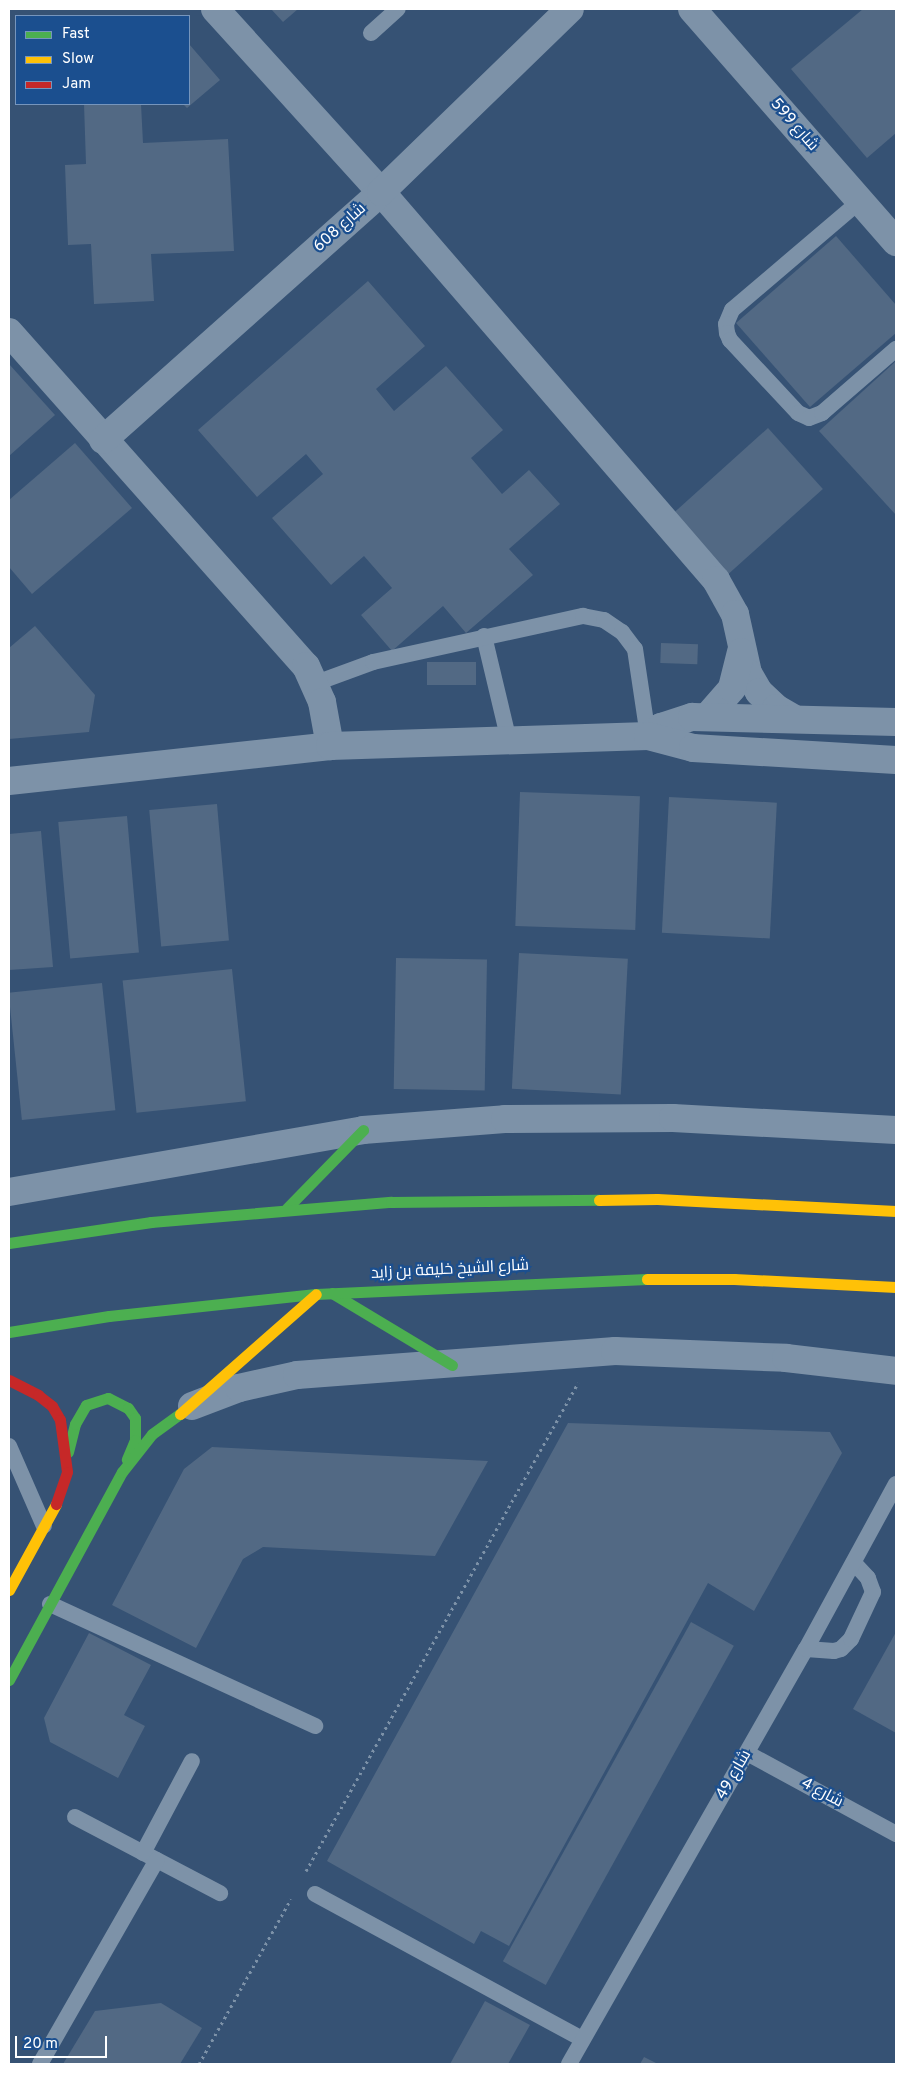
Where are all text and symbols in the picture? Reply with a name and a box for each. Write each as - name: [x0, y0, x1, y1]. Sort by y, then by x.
- legend: [15, 15, 190, 105]
- text: Fast: [62, 25, 90, 44]
- text: Slow: [62, 50, 94, 69]
- text: Jam: [62, 75, 91, 94]
- street label: شارع 599: [766, 95, 822, 155]
- street label: شارع 608: [310, 199, 370, 257]
- street label: شارع الشيخ خليفة بن زايد: [371, 1256, 529, 1284]
- street label: شارع 49: [712, 1747, 756, 1803]
- street label: شارع 4: [798, 1774, 846, 1812]
- scale bar: [18, 2026, 110, 2058]
- text: 20 m: [23, 2035, 58, 2054]

